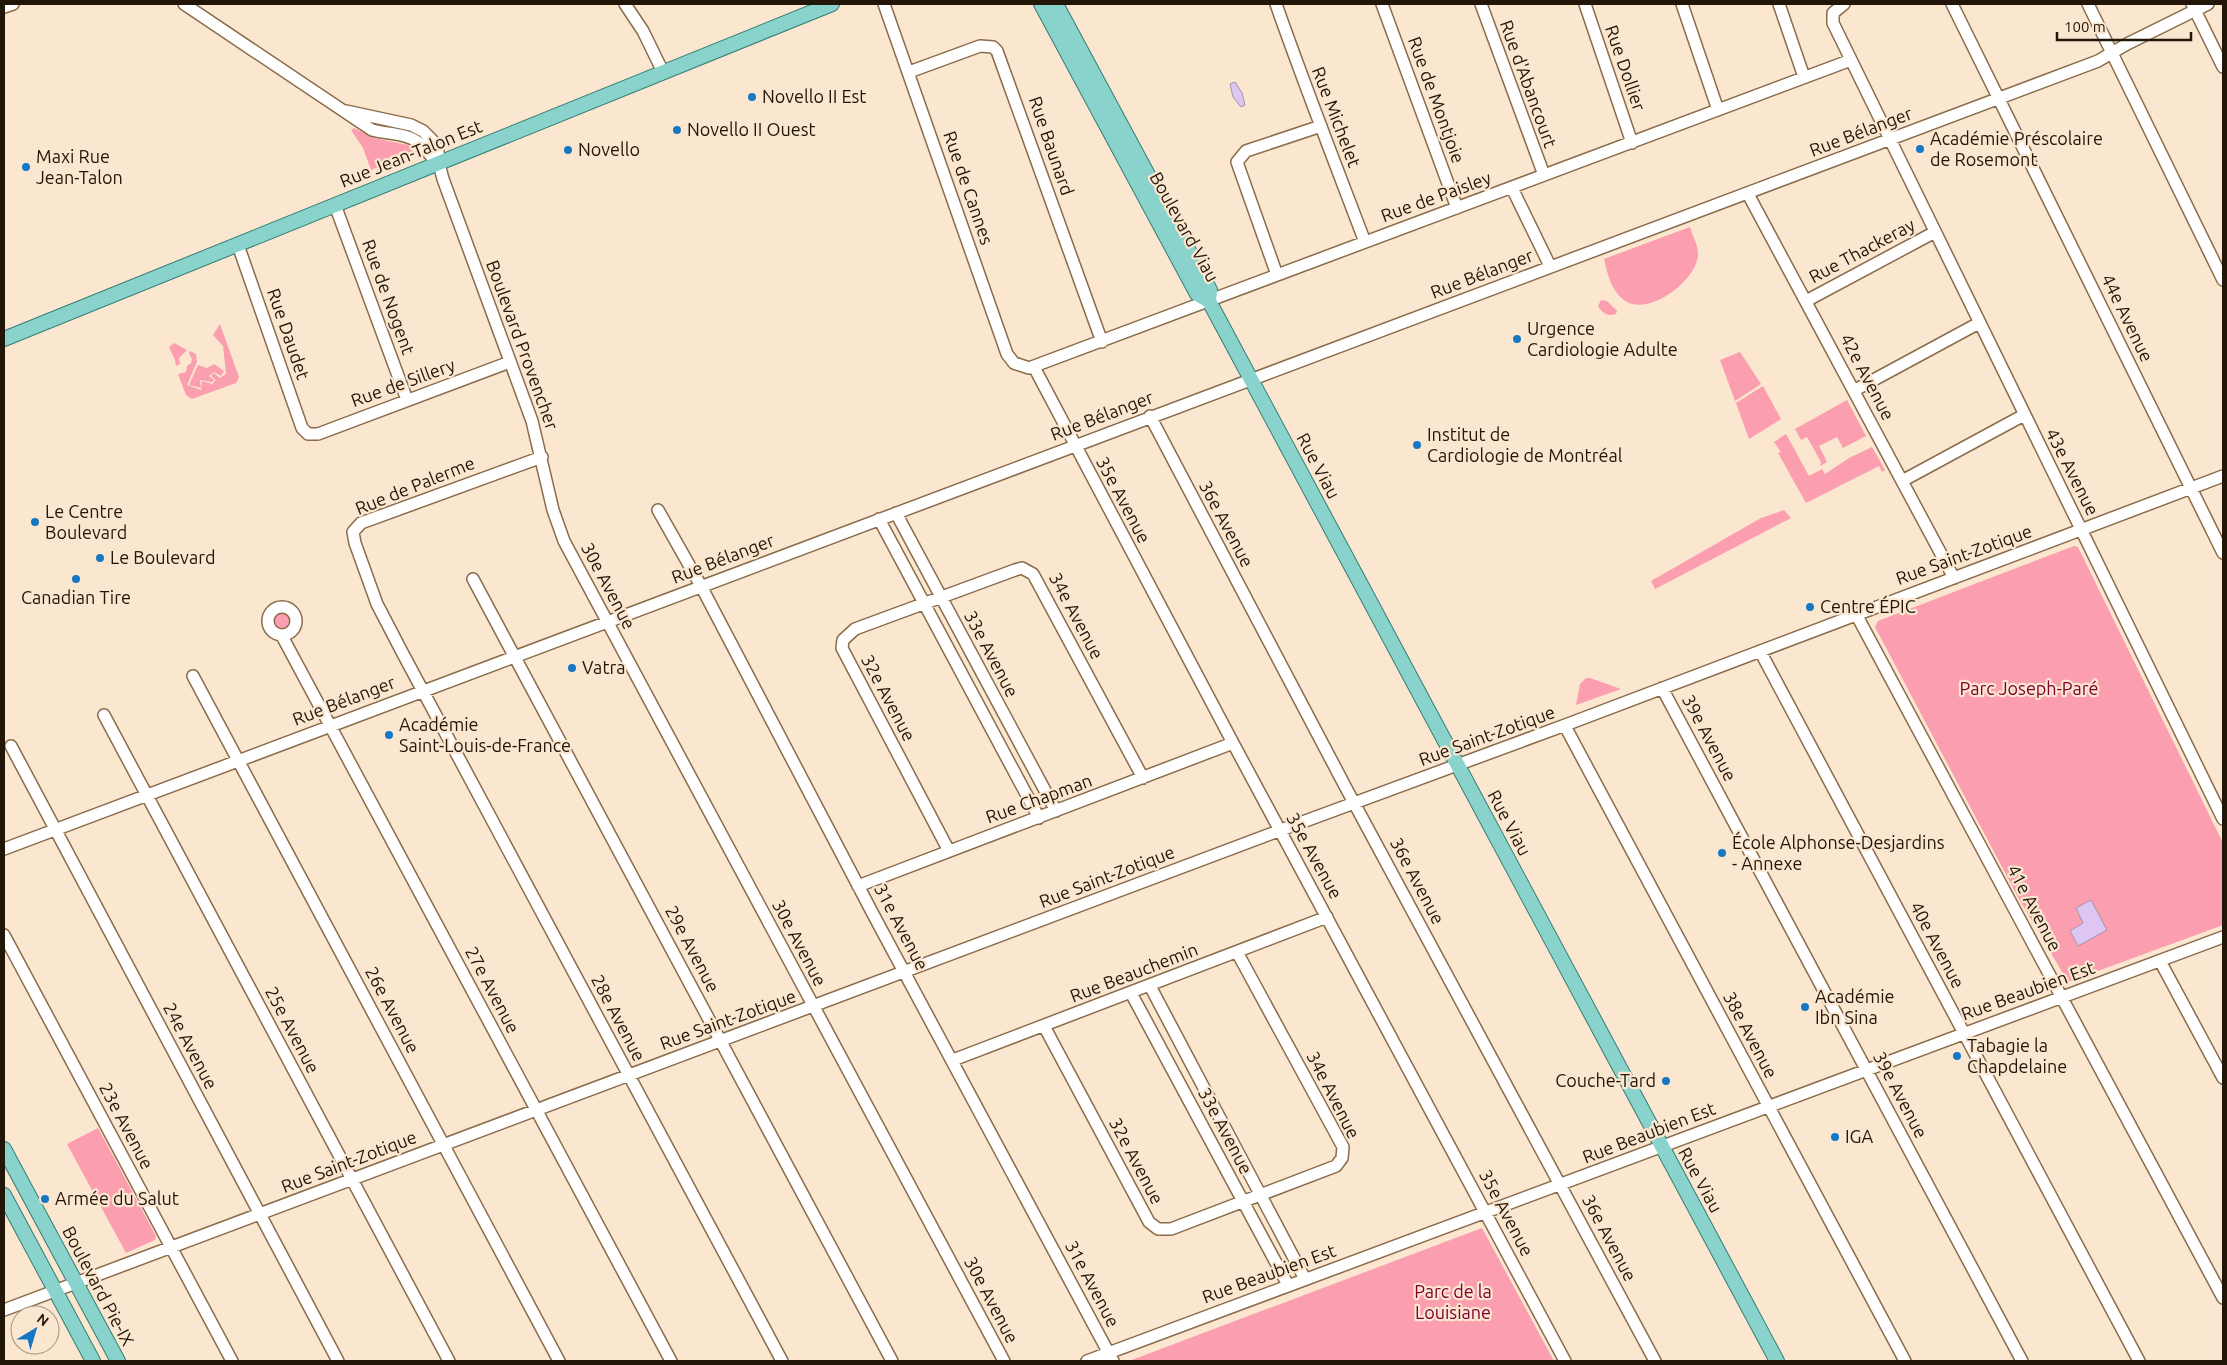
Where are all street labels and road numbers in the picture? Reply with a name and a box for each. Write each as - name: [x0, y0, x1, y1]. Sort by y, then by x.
- street label: Rue d'Abancourt: [1497, 17, 1561, 150]
- street label: Rue Dollier: [1602, 22, 1650, 113]
- street label: Rue de Montjoie: [1405, 34, 1469, 166]
- street label: Rue Michelet: [1309, 64, 1365, 170]
- street label: Rue Baunard: [1026, 94, 1078, 198]
- street label: Rue Bélanger: [1806, 102, 1915, 160]
- street label: Rue Jean-Talon Est: [337, 115, 485, 191]
- street label: Rue de Cannes: [940, 128, 998, 247]
- street label: Rue de Paisley: [1378, 167, 1494, 225]
- street label: Boulevard Viau: [1146, 168, 1223, 285]
- street label: Rue Thackeray: [1805, 214, 1918, 286]
- street label: Rue de Nogent: [359, 236, 419, 357]
- street label: Rue Bélanger: [1427, 244, 1536, 302]
- street label: Boulevard Provencher: [483, 257, 563, 432]
- street label: 44e Avenue: [2098, 270, 2158, 365]
- street label: Rue Daudet: [264, 285, 314, 382]
- street label: 42e Avenue: [1837, 330, 1899, 423]
- street label: Rue de Sillery: [348, 354, 458, 410]
- street label: Rue Bélanger: [1047, 386, 1156, 444]
- street label: 43e Avenue: [2042, 425, 2103, 518]
- street label: Rue Viau: [1293, 429, 1344, 502]
- street label: Rue de Palerme: [352, 452, 477, 518]
- street label: 35e Avenue: [1093, 453, 1155, 546]
- street label: 36e Avenue: [1196, 477, 1258, 570]
- street label: Rue Saint-Zotique: [1893, 520, 2034, 588]
- street label: Rue Bélanger: [668, 529, 777, 587]
- street label: 30e Avenue: [578, 539, 640, 632]
- street label: 34e Avenue: [1046, 569, 1108, 662]
- street label: 33e Avenue: [961, 607, 1023, 700]
- street label: 32e Avenue: [858, 651, 920, 744]
- street label: Rue Bélanger: [289, 671, 398, 729]
- street label: 39e Avenue: [1679, 691, 1741, 784]
- street label: Rue Saint-Zotique: [1416, 701, 1557, 769]
- street label: Rue Chapman: [983, 770, 1095, 827]
- street label: Rue Viau: [1484, 786, 1535, 859]
- street label: 35e Avenue: [1283, 809, 1347, 902]
- street label: 36e Avenue: [1387, 834, 1449, 927]
- street label: Rue Saint-Zotique: [1036, 841, 1177, 911]
- street label: 41e Avenue: [2004, 861, 2066, 954]
- street label: 31e Avenue: [871, 880, 933, 973]
- street label: 30e Avenue: [769, 896, 831, 989]
- street label: 40e Avenue: [1907, 898, 1969, 991]
- street label: 29e Avenue: [662, 902, 724, 995]
- street label: Rue Beauchemin: [1067, 939, 1200, 1006]
- street label: 27e Avenue: [462, 943, 524, 1036]
- street label: Rue Beaubien Est: [1958, 957, 2097, 1024]
- street label: 26e Avenue: [362, 963, 424, 1056]
- street label: 28e Avenue: [588, 971, 650, 1064]
- street label: 25e Avenue: [262, 983, 324, 1076]
- street label: Rue Saint-Zotique: [657, 985, 798, 1053]
- street label: 38e Avenue: [1720, 988, 1782, 1081]
- street label: 24e Avenue: [160, 999, 222, 1092]
- street label: 34e Avenue: [1303, 1048, 1364, 1141]
- street label: 39e Avenue: [1870, 1048, 1932, 1141]
- street label: 23e Avenue: [96, 1079, 158, 1172]
- street label: 33e Avenue: [1195, 1084, 1257, 1177]
- street label: Rue Beaubien Est: [1579, 1098, 1718, 1167]
- street label: 32e Avenue: [1106, 1114, 1168, 1207]
- street label: Rue Saint-Zotique: [278, 1126, 419, 1196]
- street label: Rue Viau: [1675, 1143, 1727, 1216]
- street label: 35e Avenue: [1476, 1166, 1538, 1259]
- street label: 36e Avenue: [1579, 1191, 1641, 1284]
- street label: Boulevard Pie-IX: [59, 1222, 139, 1349]
- street label: 31e Avenue: [1062, 1237, 1124, 1330]
- street label: Rue Beaubien Est: [1199, 1240, 1338, 1307]
- street label: 30e Avenue: [961, 1253, 1023, 1346]

